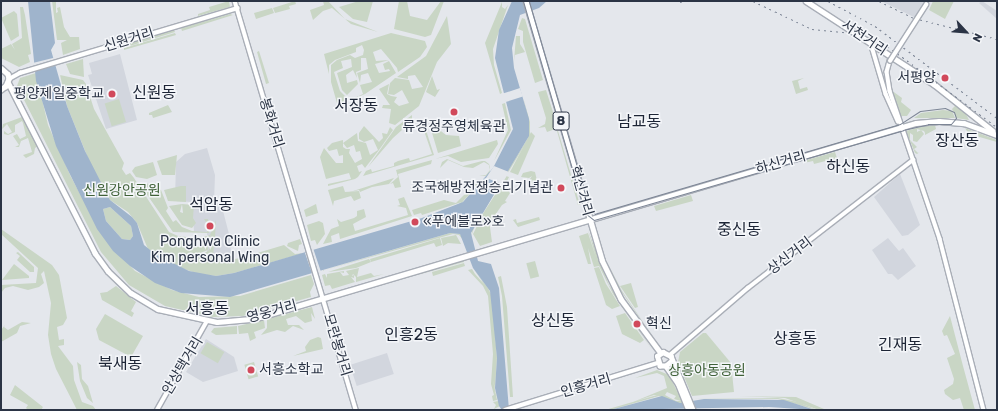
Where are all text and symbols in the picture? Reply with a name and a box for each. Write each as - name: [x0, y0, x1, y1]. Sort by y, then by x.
- north arrow: [946, 12, 986, 52]
- street label: 서천거리: [838, 17, 890, 59]
- street label: 신원거리: [102, 24, 156, 56]
- text: N: [970, 31, 985, 44]
- place label: 서평양: [897, 70, 936, 86]
- marker: 서평양: [939, 72, 951, 84]
- district label: 신원동: [132, 83, 176, 103]
- place label: 평양제일중학교: [14, 86, 104, 102]
- marker: 평양제일중학교: [107, 89, 117, 99]
- street label: 봉화거리: [255, 96, 287, 150]
- district label: 서장동: [334, 96, 378, 116]
- marker: 류경정주영체육관: [449, 107, 459, 117]
- road number: 8: [552, 110, 570, 132]
- district label: 남교동: [617, 112, 661, 132]
- place label: 류경정주영체육관: [402, 119, 506, 135]
- district label: 장산동: [935, 131, 979, 151]
- street label: 하신거리: [754, 148, 808, 178]
- district label: 하신동: [826, 157, 870, 177]
- street label: 혁신거리: [566, 164, 596, 218]
- place label: 조국해방전쟁승리기념관: [411, 180, 553, 196]
- park label: 신원강안공원: [83, 183, 161, 199]
- marker: 조국해방전쟁승리기념관: [556, 183, 566, 193]
- district label: 석암동: [189, 195, 233, 215]
- place label: «푸에블로»호: [423, 214, 504, 230]
- marker: «푸에블로»호: [410, 217, 420, 227]
- marker: Ponghwa Clinic Kim personal Wing: [204, 220, 216, 232]
- district label: 중신동: [717, 220, 761, 240]
- place label: Ponghwa Clinic Kim personal Wing: [151, 234, 269, 266]
- street label: 상신거리: [764, 234, 816, 278]
- street label: 영웅거리: [245, 297, 299, 327]
- district label: 서흥동: [185, 299, 229, 319]
- district label: 상신동: [531, 311, 575, 331]
- street label: 모란봉거리: [320, 312, 354, 378]
- place label: 혁신: [646, 316, 672, 332]
- marker: 혁신: [631, 318, 643, 330]
- district label: 인흥2동: [384, 325, 438, 345]
- district label: 상흥동: [773, 329, 817, 349]
- street label: 안상택거리: [159, 334, 207, 398]
- district label: 긴재동: [878, 335, 922, 355]
- district label: 북새동: [98, 354, 142, 374]
- place label: 서흥소학교: [259, 362, 323, 378]
- park label: 상흥아동공원: [668, 363, 746, 379]
- marker: 서흥소학교: [246, 365, 256, 375]
- street label: 인흥거리: [559, 371, 613, 401]

